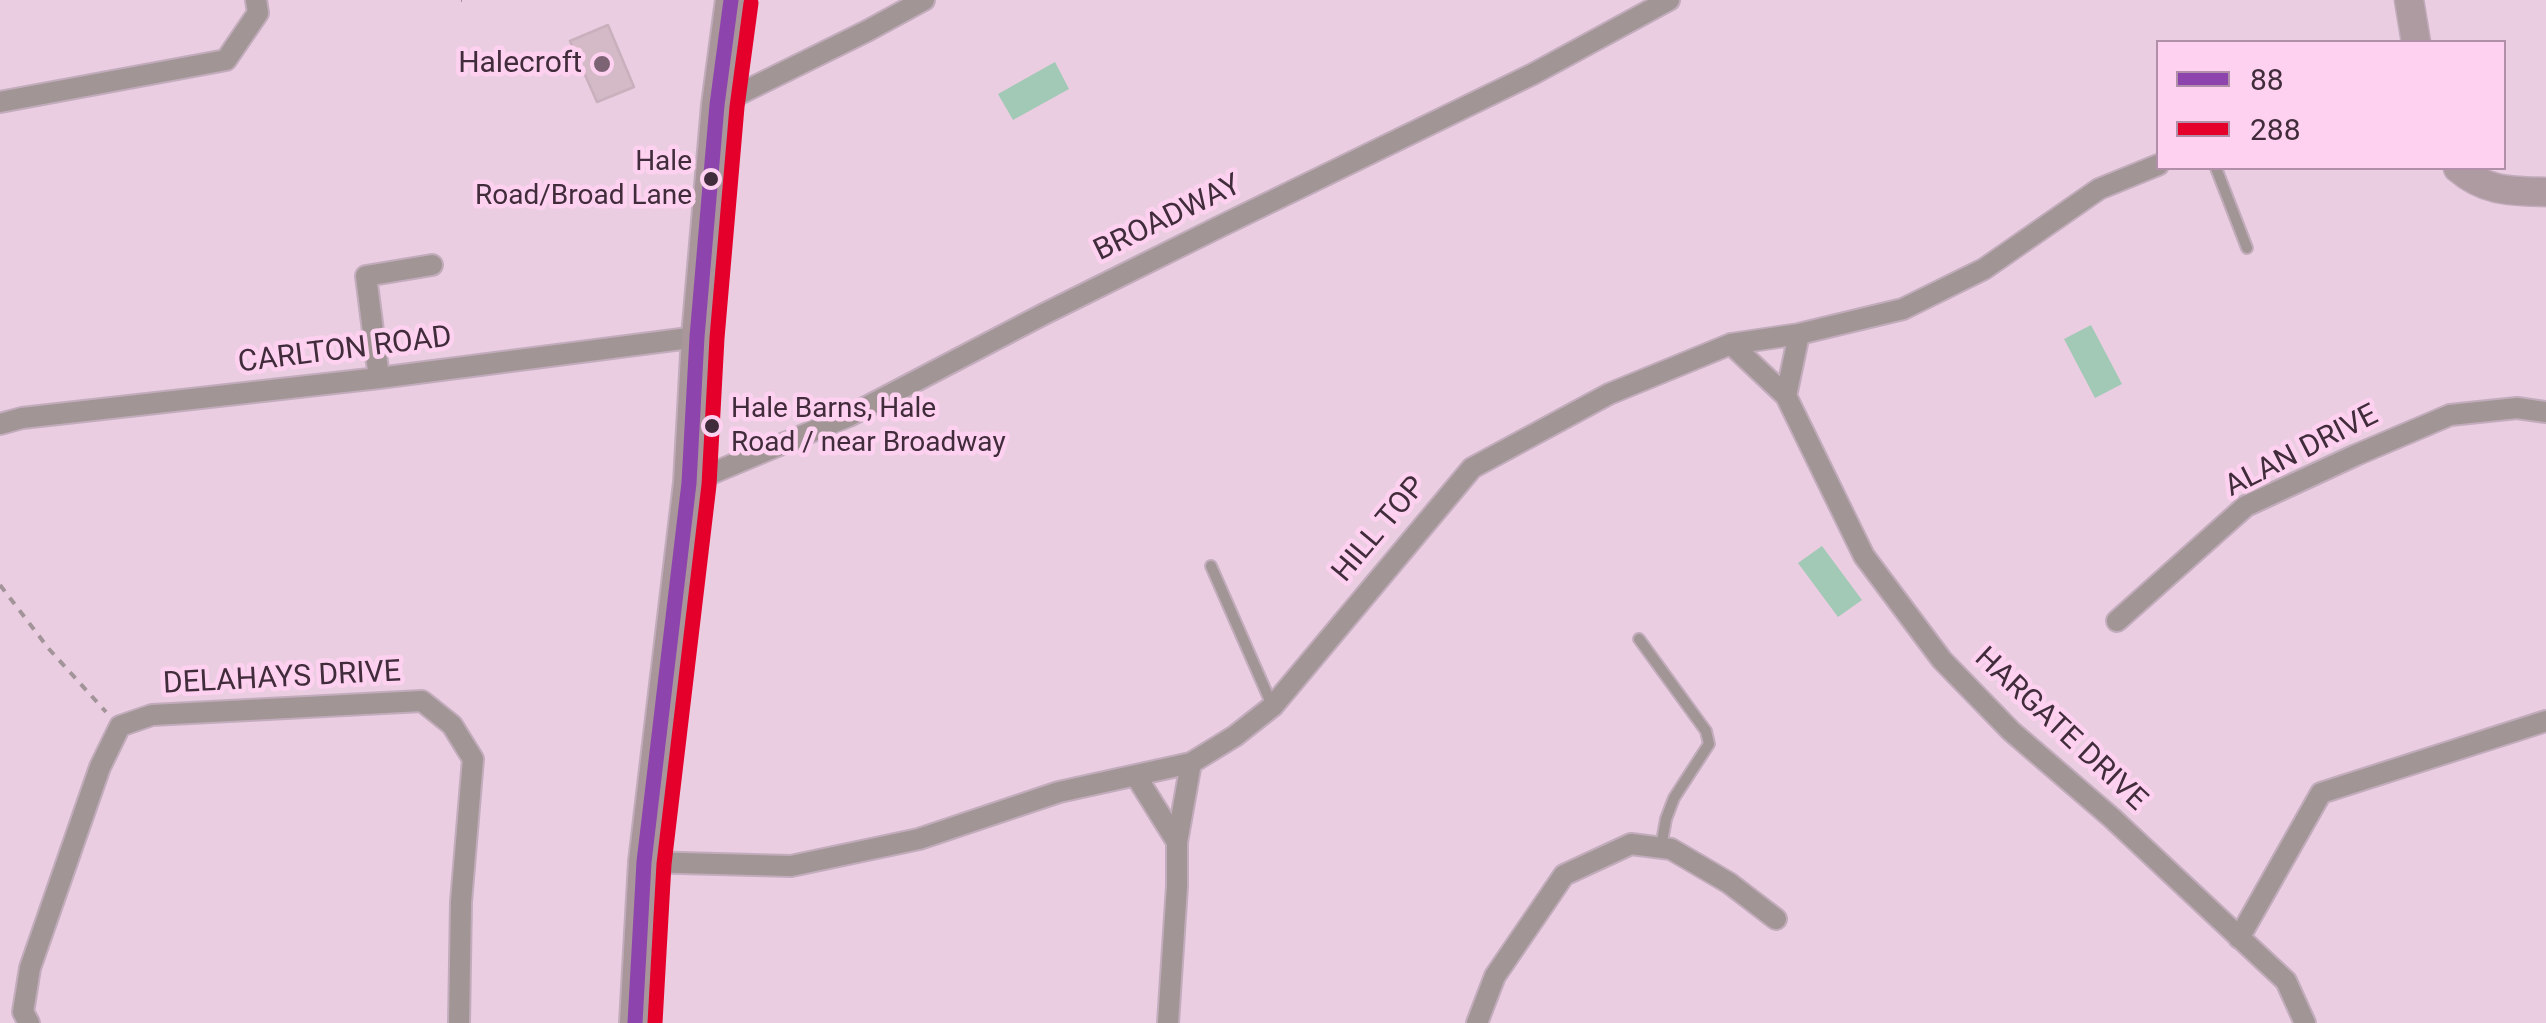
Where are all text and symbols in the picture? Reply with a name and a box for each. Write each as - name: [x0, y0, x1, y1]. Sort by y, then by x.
- legend: [2156, 40, 2506, 170]
- place label: Halecroft: [458, 46, 582, 82]
- marker: Halecroft: [591, 53, 613, 75]
- text: 88: [2250, 62, 2284, 97]
- text: 288: [2250, 112, 2301, 147]
- place label: Hale Road/Broad Lane: [475, 146, 692, 212]
- street label: BROADWAY: [1089, 168, 1247, 270]
- marker: Hale Road/Broad Lane: [701, 169, 721, 189]
- street label: CARLTON ROAD: [236, 320, 454, 382]
- place label: Hale Barns, Hale Road / near Broadway: [731, 393, 1006, 459]
- street label: ALAN DRIVE: [2219, 398, 2385, 506]
- marker: Hale Barns, Hale Road / near Broadway: [702, 416, 722, 436]
- street label: HILL TOP: [1326, 470, 1434, 590]
- street label: HARGATE DRIVE: [1966, 641, 2154, 819]
- street label: DELAHAYS DRIVE: [162, 655, 402, 703]

